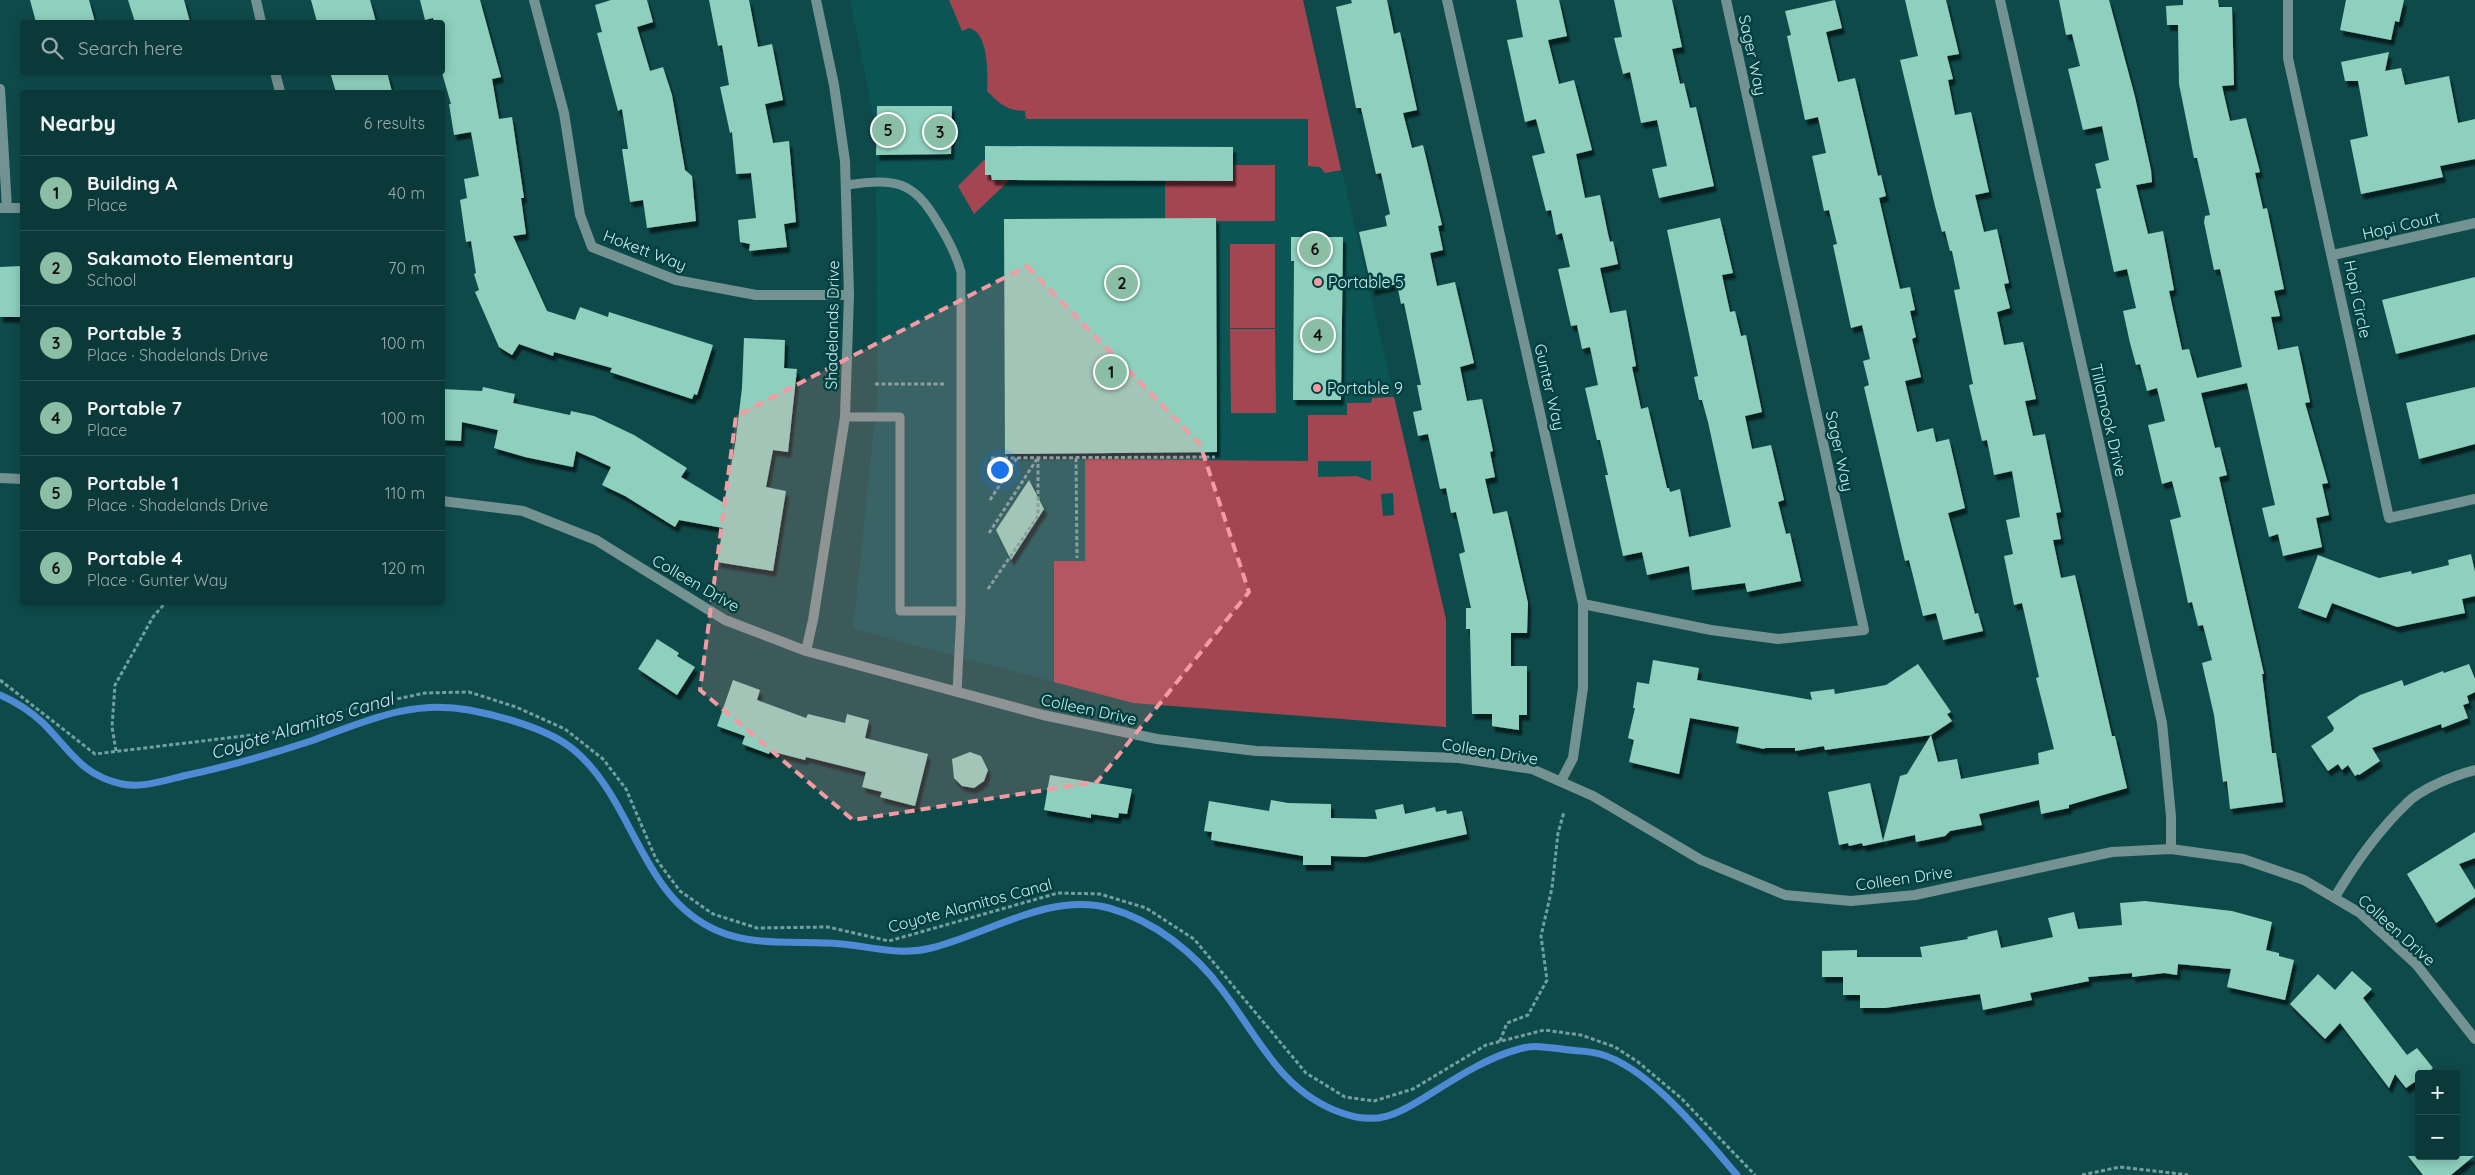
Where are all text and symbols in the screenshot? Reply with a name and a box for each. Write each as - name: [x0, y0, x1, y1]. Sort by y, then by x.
- street label: Sager Way: [1735, 13, 1771, 97]
- search box: [20, 20, 445, 75]
- icon: search: [38, 34, 66, 62]
- text: Search here: [78, 36, 183, 60]
- text: Nearby: [40, 110, 116, 136]
- pin: 5: [872, 111, 904, 149]
- text: 6 results: [364, 113, 425, 133]
- pin: 3: [924, 113, 956, 151]
- text: Building A: [87, 171, 177, 195]
- text: 1: [53, 183, 59, 203]
- text: 40 m: [388, 183, 425, 203]
- text: Place: [87, 195, 127, 215]
- street label: Hopi Court: [2360, 206, 2442, 244]
- street label: Hokett Way: [600, 225, 690, 275]
- pin: 6: [1299, 230, 1331, 268]
- text: Sakamoto Elementary: [87, 246, 293, 270]
- text: 2: [51, 258, 61, 278]
- text: 70 m: [388, 258, 425, 278]
- street label: Hopi Circle: [2340, 258, 2376, 340]
- street label: Shadelands Drive: [821, 260, 843, 390]
- pin: 2: [1106, 264, 1138, 302]
- text: School: [87, 270, 136, 290]
- place label: Portable 5: [1328, 272, 1404, 292]
- marker: Portable 5: [1312, 276, 1324, 288]
- pin: 4: [1302, 316, 1334, 354]
- text: Portable 3: [87, 321, 182, 345]
- text: 3: [52, 333, 60, 353]
- text: 100 m: [381, 333, 425, 353]
- street label: Gunter Way: [1530, 342, 1570, 432]
- text: Place · Shadelands Drive: [87, 345, 268, 365]
- pin: 1: [1095, 353, 1127, 391]
- street label: Tillamook Drive: [2086, 361, 2132, 479]
- place label: Portable 9: [1327, 378, 1403, 398]
- marker: Portable 9: [1311, 382, 1323, 394]
- text: Portable 7: [87, 396, 182, 420]
- text: 4: [51, 408, 61, 428]
- text: 100 m: [381, 408, 425, 428]
- street label: Sager Way: [1822, 409, 1858, 493]
- text: Place: [87, 420, 127, 440]
- your location: [987, 457, 1013, 483]
- text: Portable 1: [87, 471, 179, 495]
- text: 5: [51, 483, 61, 503]
- text: 110 m: [385, 483, 425, 503]
- text: Place · Shadelands Drive: [87, 495, 268, 515]
- text: Portable 4: [87, 546, 183, 570]
- street label: Colleen Drive: [649, 550, 743, 616]
- text: 6: [52, 558, 60, 578]
- text: 120 m: [382, 558, 425, 578]
- text: Place · Gunter Way: [87, 570, 228, 590]
- water label: Coyote Alamitos Canal: [208, 686, 398, 764]
- street label: Colleen Drive: [1039, 689, 1139, 729]
- street label: Colleen Drive: [1440, 733, 1540, 769]
- street label: Colleen Drive: [1854, 861, 1954, 895]
- street label: Coyote Alamitos Canal: [886, 873, 1054, 937]
- street label: Colleen Drive: [2354, 890, 2440, 970]
- map controls: [2415, 1070, 2460, 1160]
- button: +: [2415, 1070, 2460, 1115]
- button: −: [2415, 1115, 2460, 1160]

